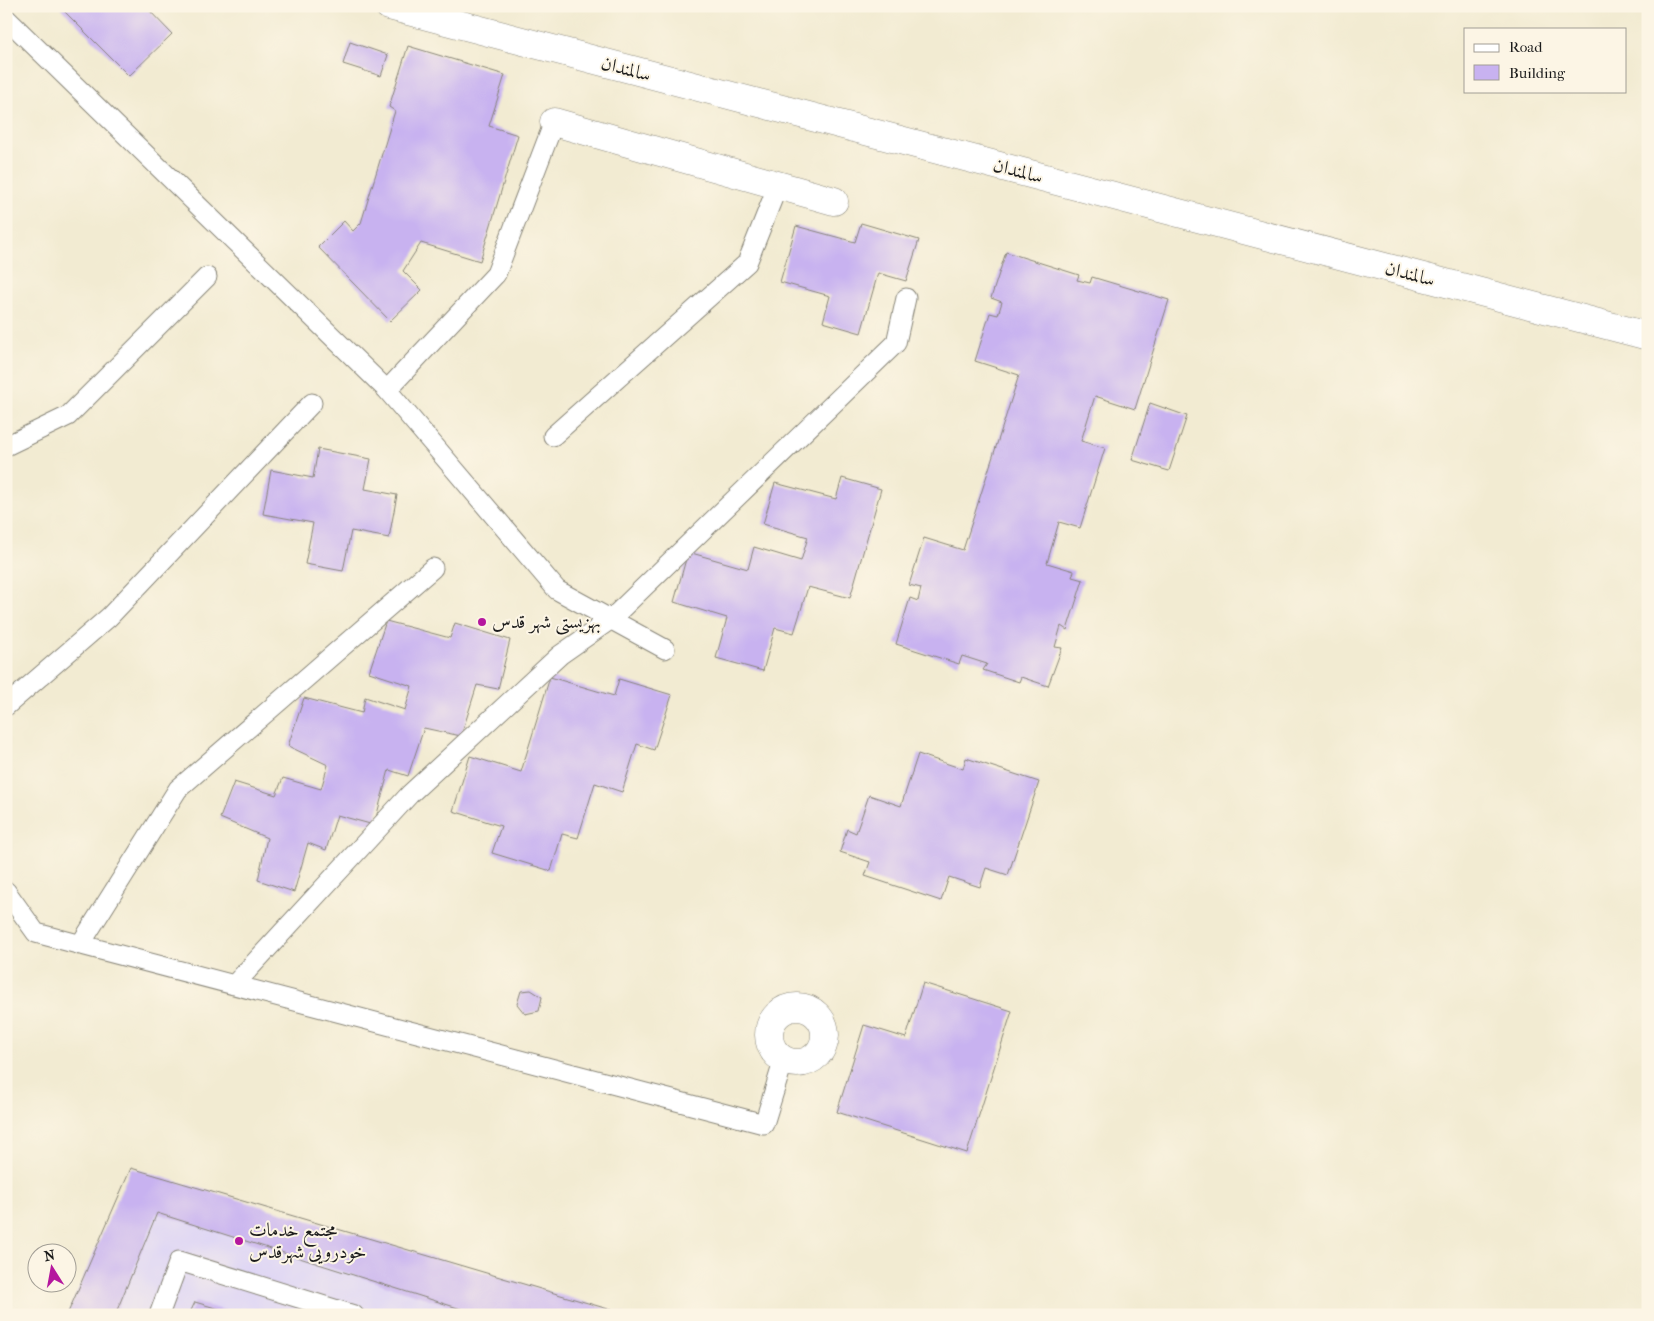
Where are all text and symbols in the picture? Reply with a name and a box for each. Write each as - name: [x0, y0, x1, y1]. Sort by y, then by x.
- legend: [1464, 28, 1626, 92]
- text: Road: [1509, 38, 1543, 56]
- street label: سالمندان: [599, 52, 653, 86]
- text: Building: [1509, 64, 1566, 82]
- street label: سالمندان: [991, 154, 1045, 188]
- street label: سالمندان: [1383, 257, 1437, 291]
- place label: بهزیستی شهر قدس: [492, 611, 601, 635]
- marker: بهزیستی شهر قدس: [476, 616, 488, 628]
- place label: مجتمع خدمات خودرویی شهرقدس: [249, 1219, 367, 1265]
- marker: مجتمع خدمات خودرویی شهرقدس: [233, 1235, 245, 1247]
- north arrow: [28, 1244, 78, 1294]
- text: N: [43, 1246, 57, 1265]

